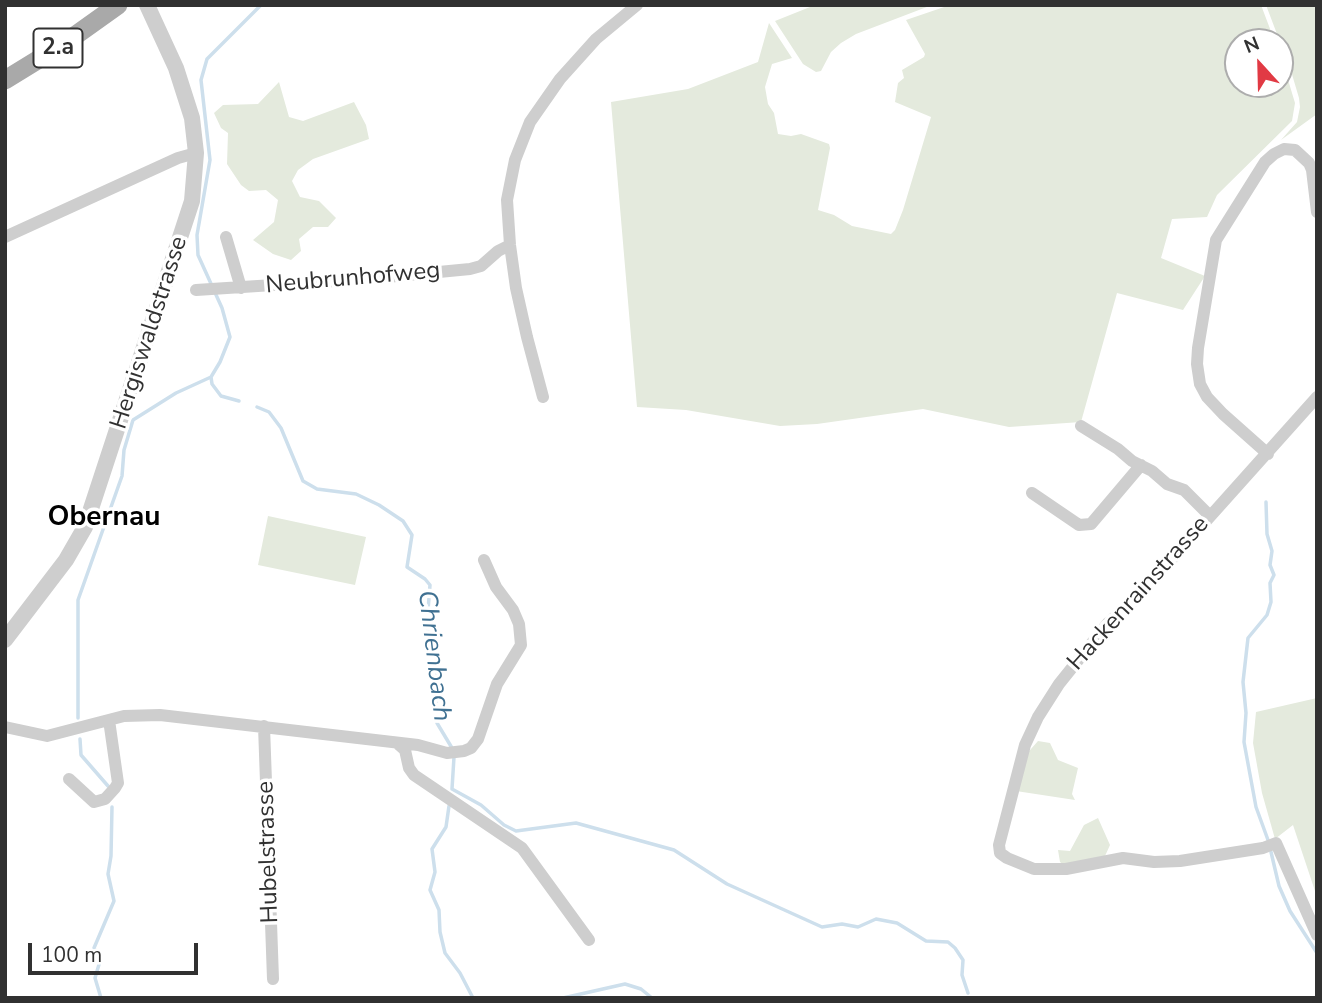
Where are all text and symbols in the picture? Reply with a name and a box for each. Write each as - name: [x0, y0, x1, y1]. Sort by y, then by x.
- road number: 2.a: [34, 28, 82, 68]
- north arrow: [1224, 28, 1294, 98]
- text: N: [1240, 31, 1263, 60]
- street label: Hergiswaldstrasse: [105, 233, 195, 433]
- street label: Neubrunhofweg: [264, 257, 442, 301]
- district label: Obernau: [48, 501, 160, 535]
- street label: Hackenrainstrasse: [1062, 511, 1216, 677]
- water label: Chrienbach: [409, 589, 457, 723]
- street label: Hubelstrasse: [252, 780, 286, 924]
- scale bar: [32, 930, 201, 974]
- text: 100 m: [41, 941, 102, 969]

